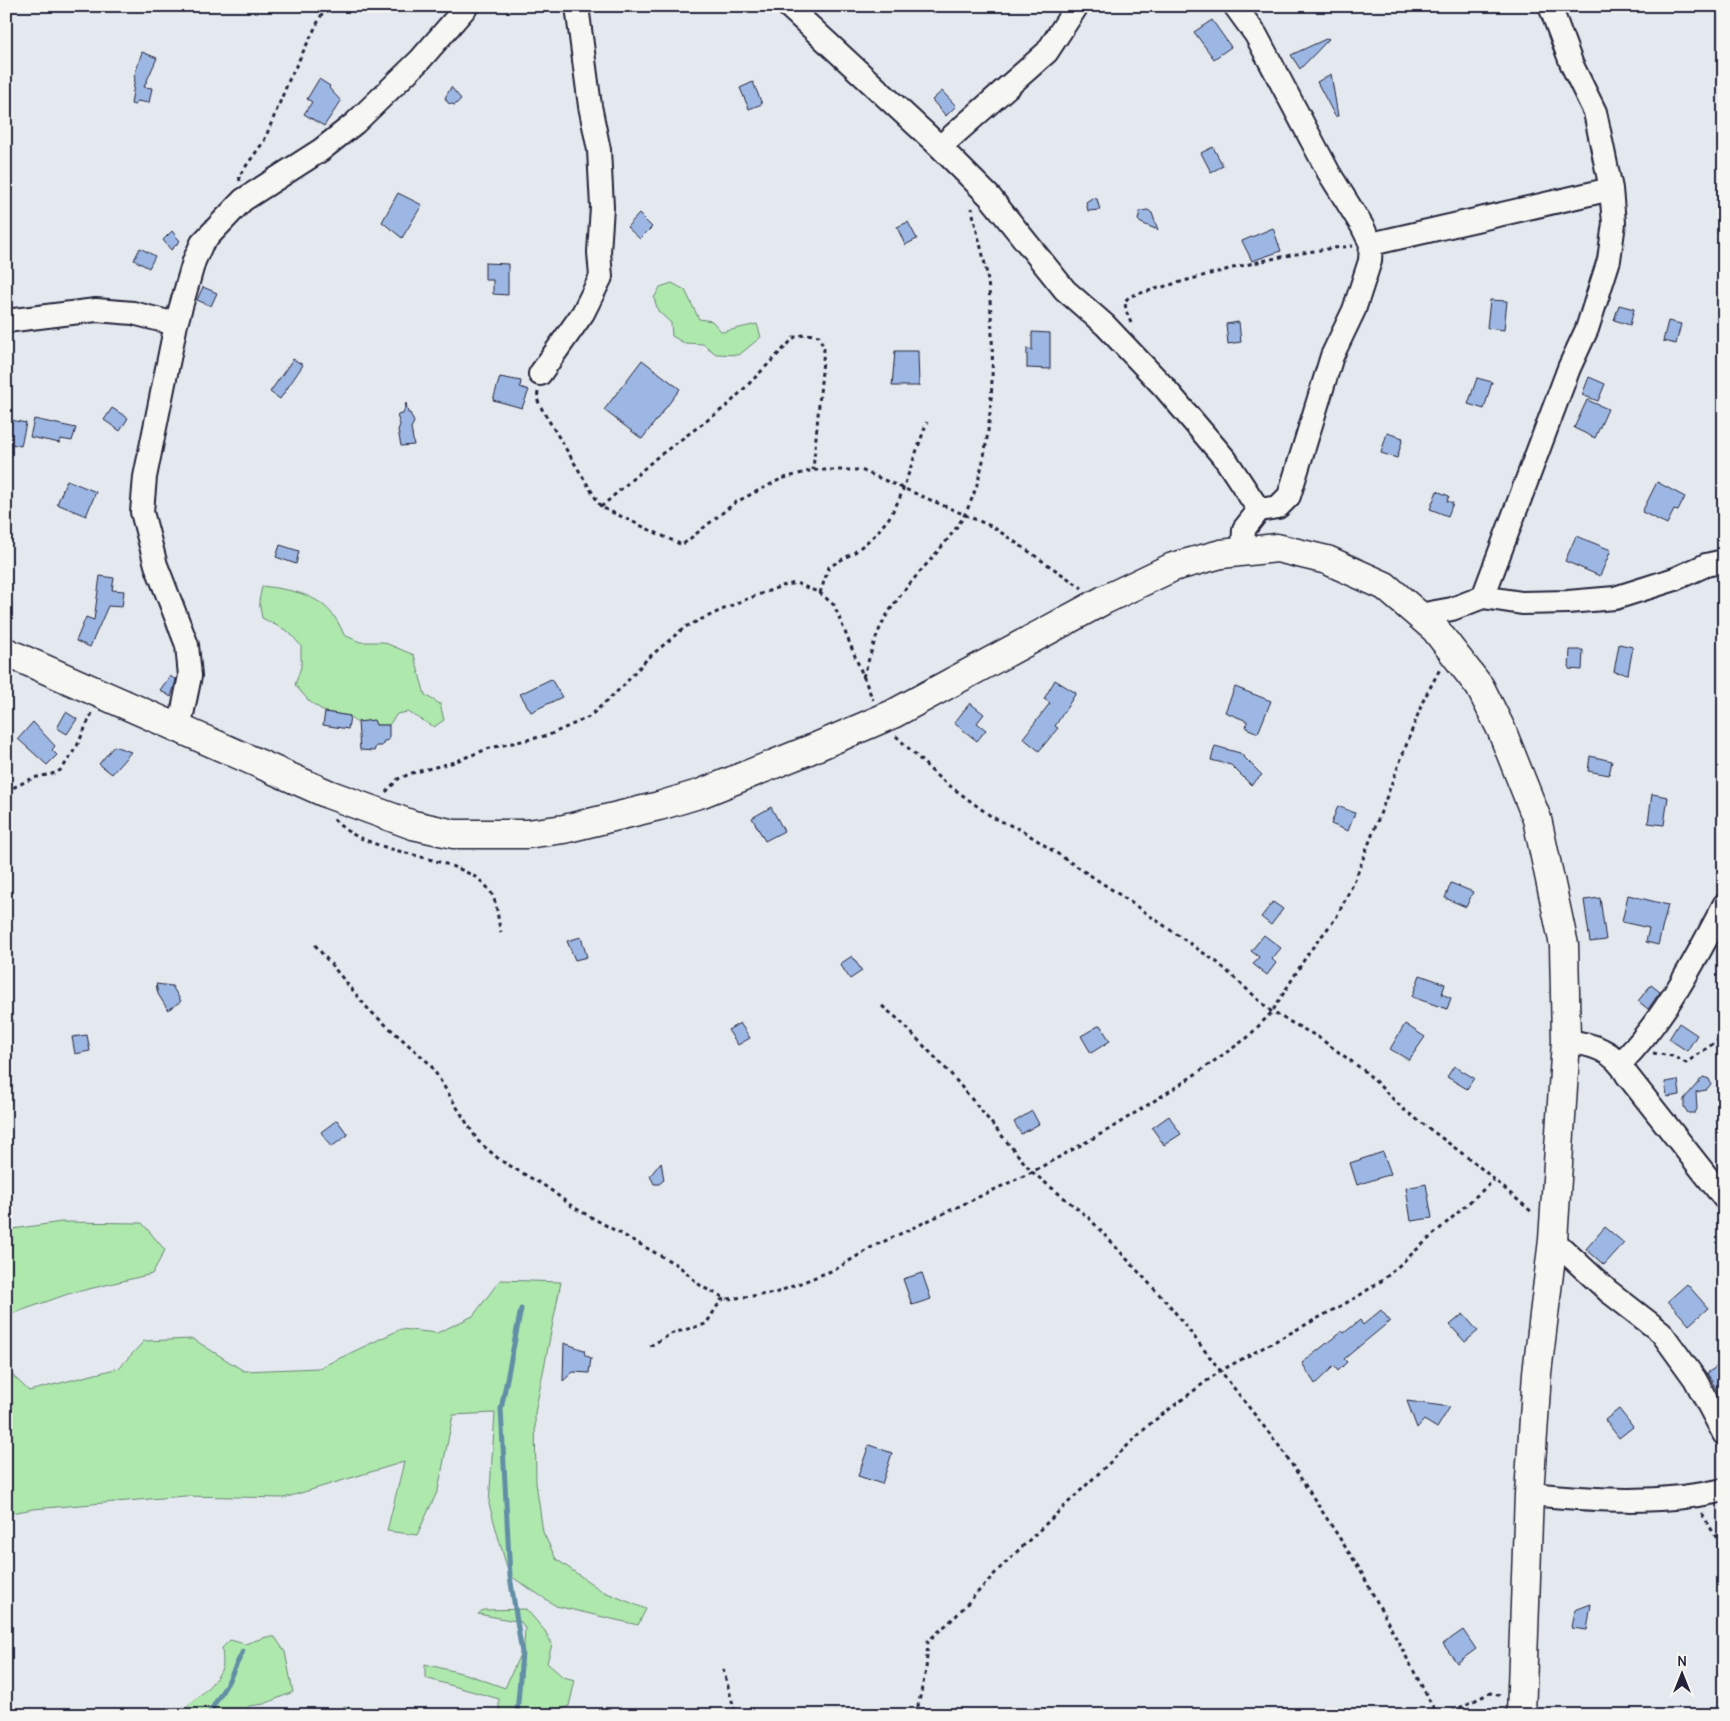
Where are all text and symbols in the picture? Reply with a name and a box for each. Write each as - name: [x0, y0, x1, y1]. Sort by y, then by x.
- north arrow: [1658, 1648, 1708, 1698]
- text: N: [1677, 1652, 1687, 1670]

